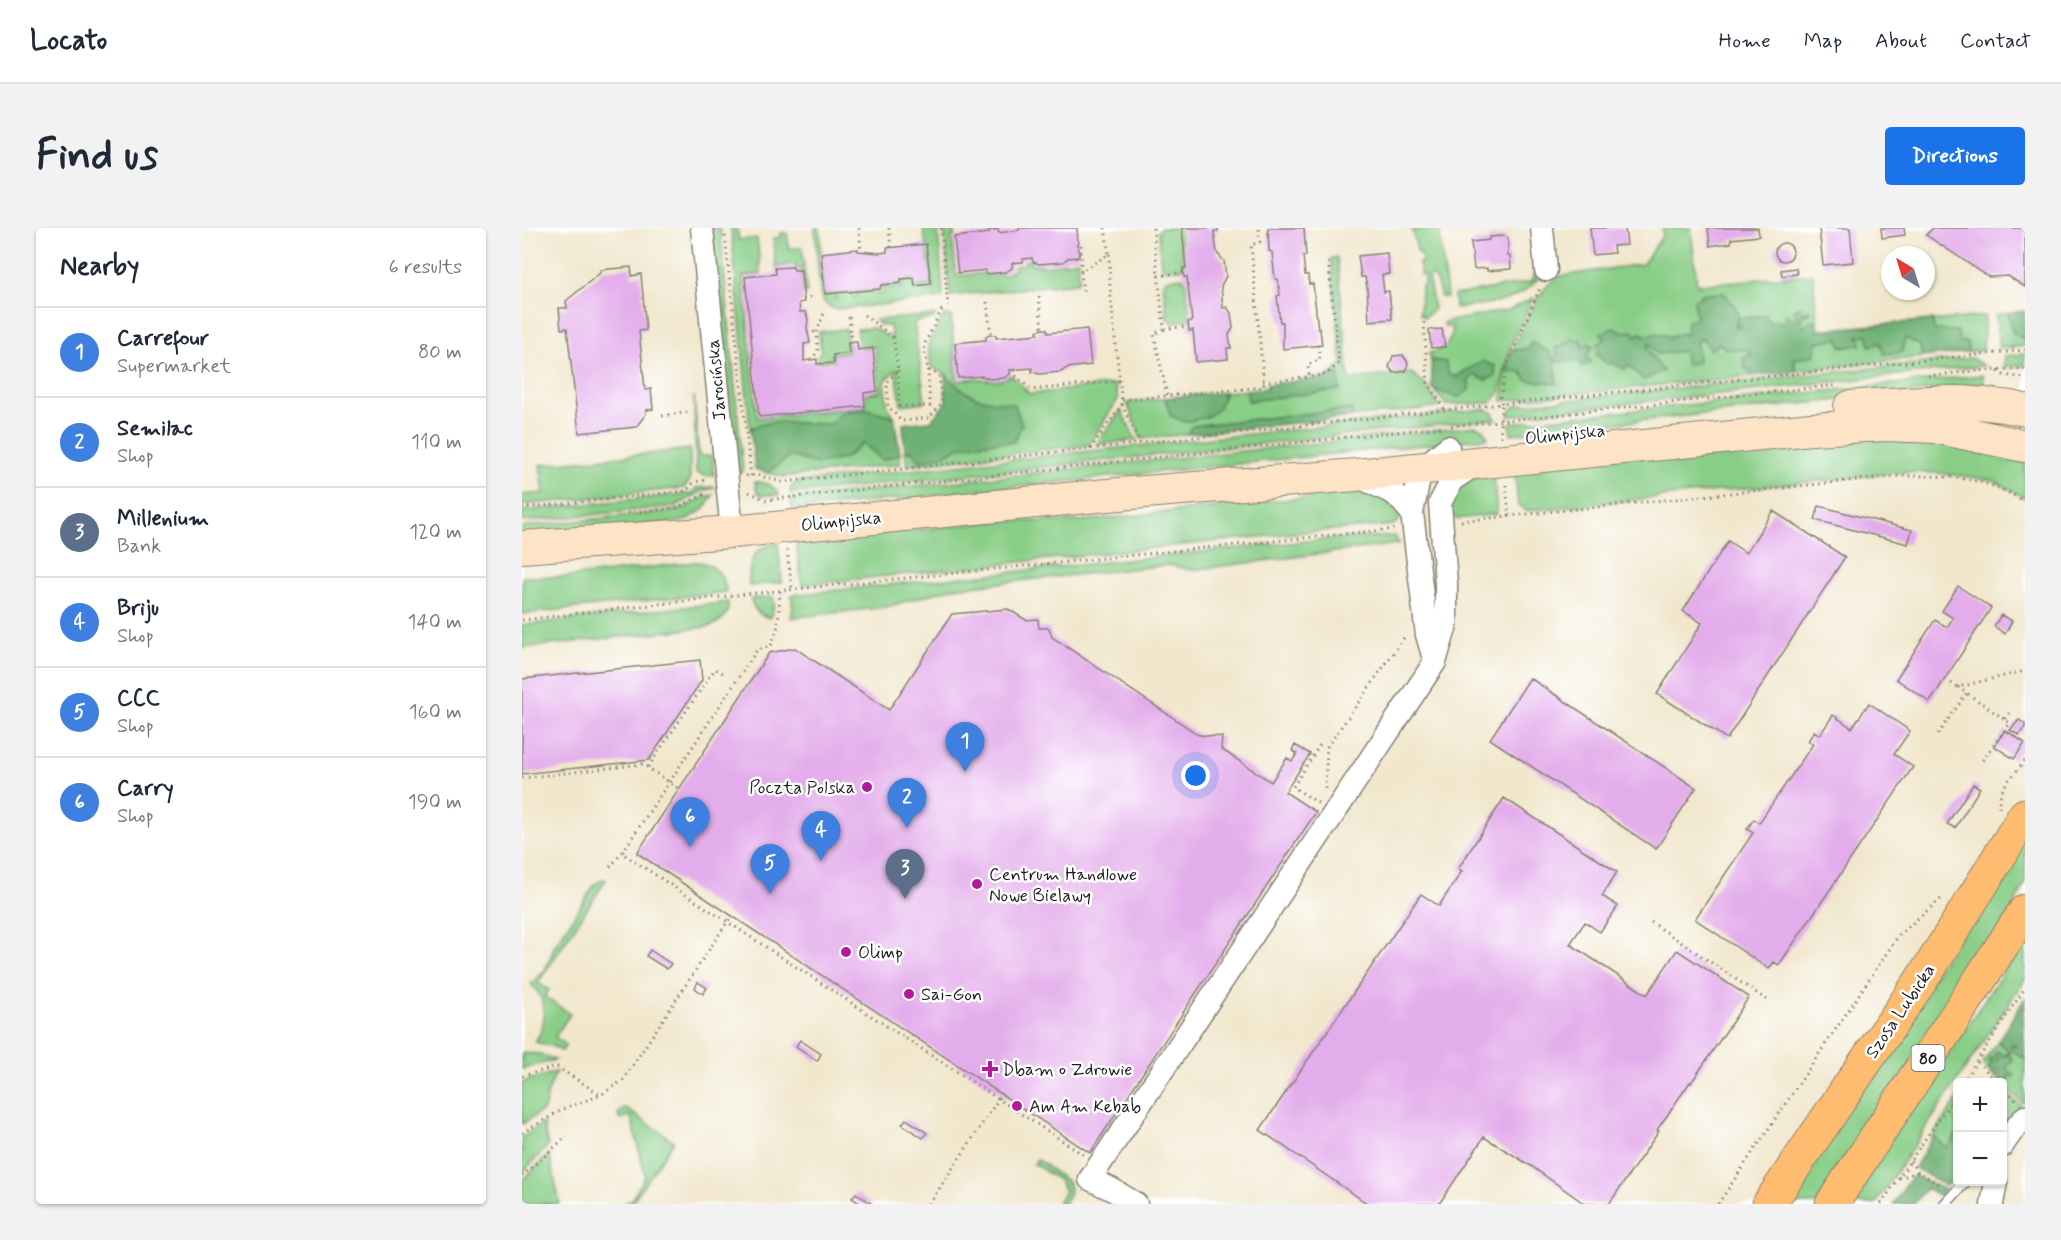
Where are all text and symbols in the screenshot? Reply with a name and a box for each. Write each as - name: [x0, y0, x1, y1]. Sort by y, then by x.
- text: Locato: [30, 23, 107, 60]
- text: Home: [1719, 27, 1771, 55]
- text: Map: [1804, 27, 1842, 55]
- text: About: [1875, 27, 1927, 55]
- text: Contact: [1960, 27, 2031, 55]
- button: Directions: [1885, 127, 2025, 185]
- text: Find us: [36, 129, 158, 184]
- north arrow: [1881, 246, 1935, 300]
- text: Nearby: [60, 250, 139, 284]
- text: 6 results: [389, 254, 462, 281]
- text: Carrefour: [117, 325, 209, 353]
- street label: Jarocińska: [701, 338, 733, 422]
- text: 1: [75, 339, 84, 366]
- text: 80 m: [418, 339, 462, 366]
- text: Supermarket: [117, 353, 231, 380]
- text: Semilac: [117, 415, 193, 443]
- street label: Olimpijska: [1524, 419, 1607, 451]
- text: 2: [75, 429, 84, 456]
- text: 110 m: [411, 429, 462, 456]
- text: Shop: [117, 443, 154, 470]
- text: Millenium: [117, 505, 209, 533]
- street label: Olimpijska: [800, 506, 883, 538]
- text: 3: [75, 519, 84, 546]
- text: 120 m: [409, 519, 462, 546]
- text: Bank: [117, 533, 161, 560]
- text: Briju: [117, 595, 159, 623]
- text: 4: [74, 609, 85, 636]
- text: 140 m: [408, 609, 462, 636]
- text: Shop: [117, 623, 154, 650]
- text: CCC: [117, 685, 160, 713]
- text: 5: [74, 699, 86, 726]
- text: 160 m: [409, 699, 462, 726]
- text: Shop: [117, 713, 154, 740]
- pin: 1: [946, 722, 984, 772]
- your location: [1181, 761, 1210, 790]
- text: Carry: [117, 775, 174, 803]
- place label: Poczta Polska: [749, 776, 855, 800]
- pin: 2: [888, 778, 926, 828]
- marker: Poczta Polska: [860, 780, 874, 794]
- text: 6: [74, 789, 85, 816]
- text: 190 m: [408, 789, 462, 816]
- pin: 6: [670, 798, 710, 847]
- text: Shop: [117, 803, 154, 830]
- pin: 4: [802, 812, 840, 861]
- pin: 5: [750, 844, 790, 894]
- pin: 3: [886, 850, 925, 899]
- place label: Centrum Handlowe Nowe Bielawy: [989, 863, 1137, 908]
- marker: Centrum Handlowe Nowe Bielawy: [970, 877, 984, 891]
- place label: Olimp: [858, 941, 903, 965]
- marker: Olimp: [839, 945, 853, 959]
- street label: Szosa Lubicka: [1860, 960, 1941, 1064]
- place label: Sai-Gon: [921, 983, 982, 1007]
- marker: Sai-Gon: [902, 987, 916, 1001]
- road number: 80: [1912, 1045, 1944, 1071]
- place label: Dbam o Zdrowie: [1002, 1058, 1132, 1082]
- marker: Dbam o Zdrowie: [983, 1062, 997, 1076]
- map controls: [1953, 1078, 2007, 1186]
- button: +: [1953, 1078, 2007, 1132]
- place label: Am Am Kebab: [1029, 1095, 1141, 1119]
- marker: Am Am Kebab: [1010, 1099, 1024, 1113]
- button: −: [1953, 1132, 2007, 1186]

